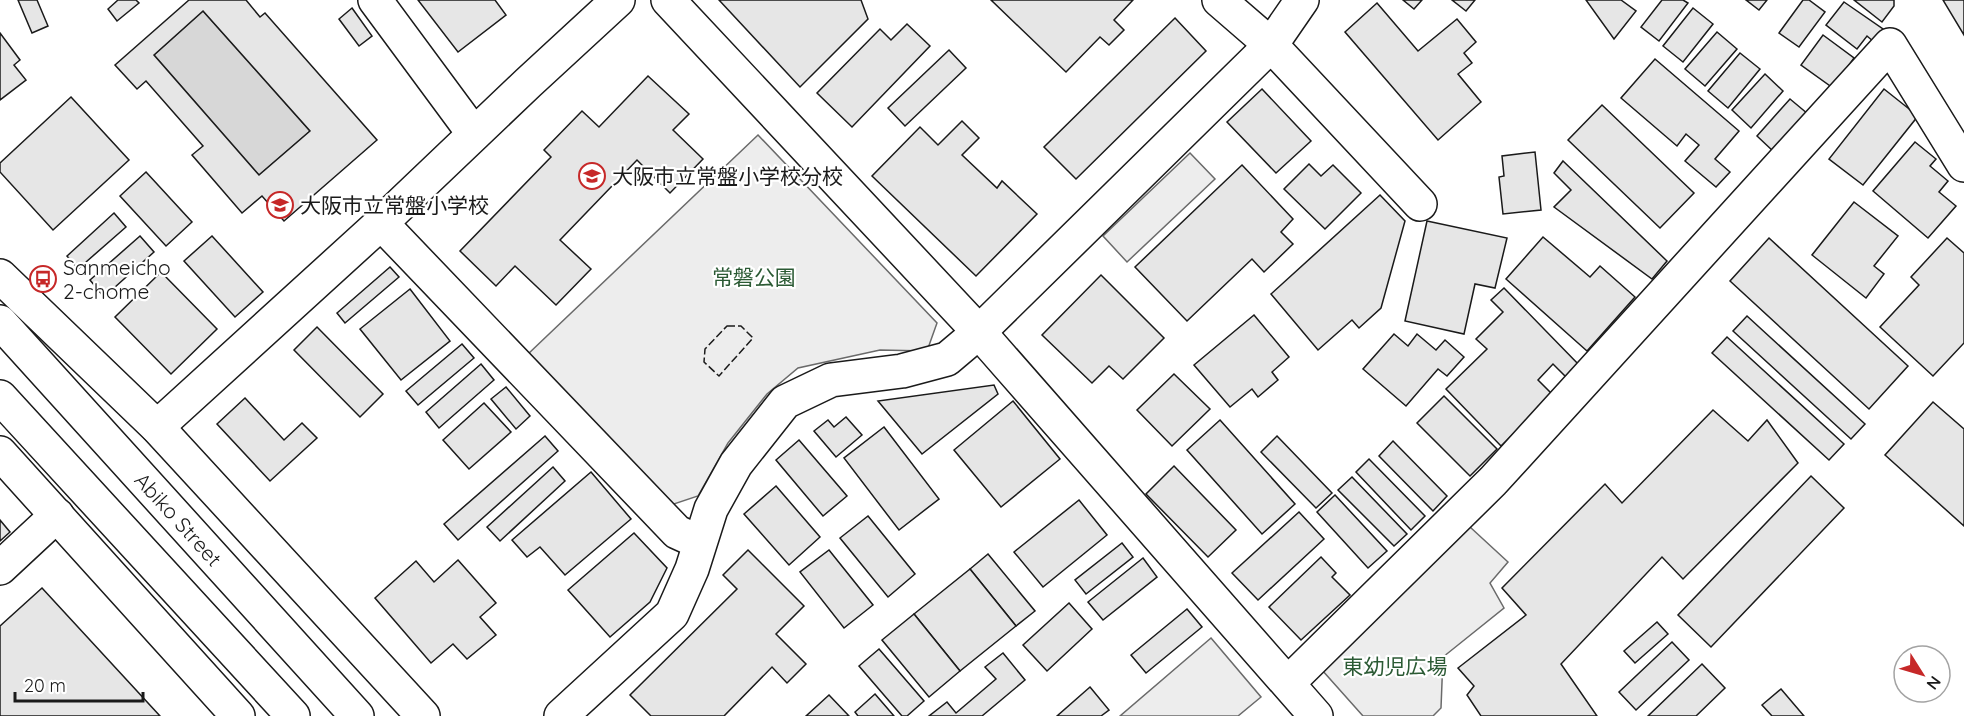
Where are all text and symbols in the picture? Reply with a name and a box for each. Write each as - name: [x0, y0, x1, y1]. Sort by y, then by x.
- school or university icon: 大阪市立常盤小学校分校: [577, 161, 607, 191]
- place label: 大阪市立常盤小学校分校: [612, 163, 843, 189]
- school or university icon: 大阪市立常盤小学校: [265, 190, 295, 220]
- place label: 大阪市立常盤小学校: [300, 192, 489, 218]
- place label: Sanmeicho 2-chome: [63, 254, 171, 304]
- bus stop icon: Sanmeicho 2-chome: [28, 264, 58, 294]
- park label: 常磐公園: [712, 264, 796, 290]
- street label: Abiko Street: [130, 467, 228, 571]
- north arrow: [1892, 644, 1952, 704]
- park label: 東幼児広場: [1343, 653, 1448, 679]
- scale bar: [15, 665, 142, 703]
- text: N: [1922, 672, 1946, 694]
- text: 20 m: [24, 674, 66, 697]

